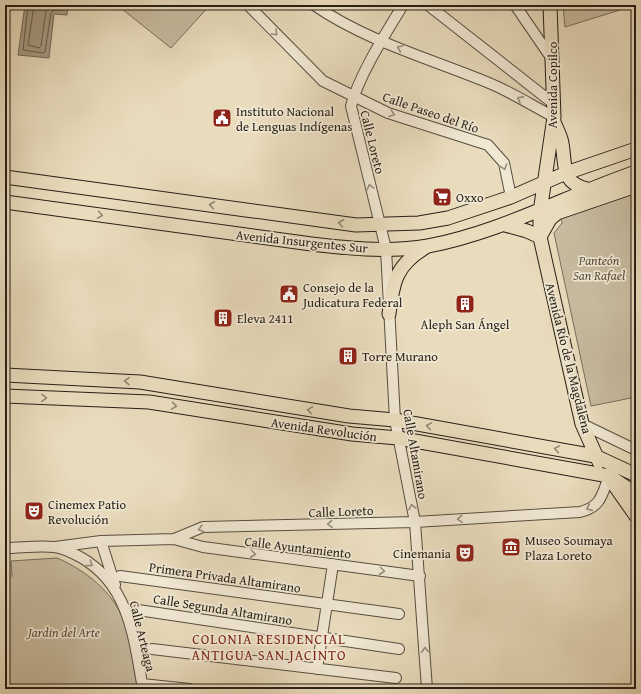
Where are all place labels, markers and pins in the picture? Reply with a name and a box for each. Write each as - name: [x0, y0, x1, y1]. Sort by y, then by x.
- place label: Instituto Nacional de Lenguas Indígenas: [236, 102, 352, 136]
- public building icon: Instituto Nacional de Lenguas Indígenas: [211, 107, 233, 129]
- supermarket icon: Oxxo: [431, 186, 453, 208]
- place label: Oxxo: [456, 188, 484, 207]
- place label: Consejo de la Judicatura Federal: [301, 278, 403, 312]
- public building icon: Consejo de la Judicatura Federal: [278, 283, 300, 305]
- building icon: Aleph San Ángel: [454, 293, 476, 315]
- building icon: Eleva 2411: [212, 307, 234, 329]
- place label: Eleva 2411: [237, 309, 294, 328]
- place label: Aleph San Ángel: [421, 315, 510, 334]
- building icon: Torre Murano: [337, 345, 359, 367]
- place label: Torre Murano: [362, 347, 438, 366]
- place label: Cinemex Patio Revolución: [48, 495, 126, 529]
- theatre icon: Cinemex Patio Revolución: [23, 500, 45, 522]
- place label: Museo Soumaya Plaza Loreto: [525, 531, 614, 565]
- museum icon: Museo Soumaya Plaza Loreto: [500, 536, 522, 558]
- theatre icon: Cinemania: [454, 542, 476, 564]
- place label: Cinemania: [393, 544, 452, 563]

